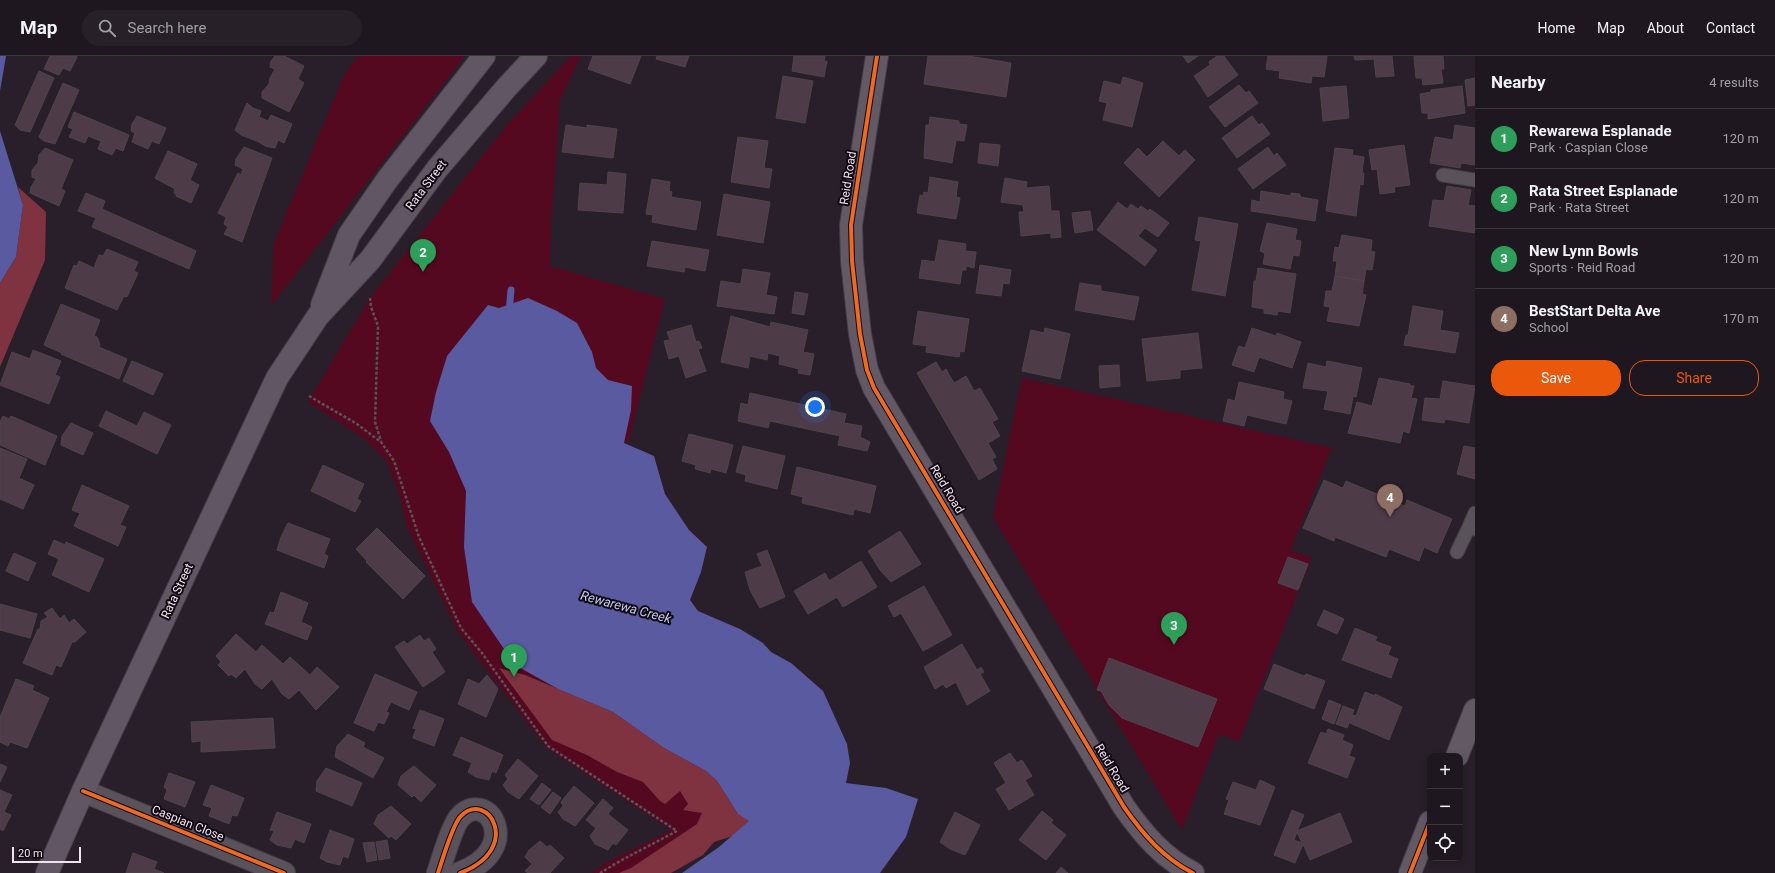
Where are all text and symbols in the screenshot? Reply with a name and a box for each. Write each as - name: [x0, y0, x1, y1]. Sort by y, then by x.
- search box: [82, 10, 362, 46]
- text: Map: [20, 16, 58, 39]
- icon: search: [96, 17, 118, 39]
- text: Search here: [128, 19, 206, 37]
- text: Home: [1537, 20, 1575, 36]
- text: Map: [1597, 20, 1625, 36]
- text: About: [1647, 20, 1684, 36]
- text: Contact: [1706, 20, 1755, 36]
- text: Nearby: [1491, 72, 1546, 92]
- text: 4 results: [1709, 75, 1759, 90]
- text: Rewarewa Esplanade: [1529, 122, 1672, 140]
- text: 1: [1500, 131, 1508, 146]
- text: 120 m: [1722, 131, 1759, 146]
- text: Park · Caspian Close: [1529, 140, 1648, 155]
- street label: Reid Road: [837, 150, 859, 206]
- street label: Rata Street: [403, 157, 449, 213]
- text: Rata Street Esplanade: [1529, 182, 1678, 200]
- text: 2: [1500, 191, 1508, 206]
- text: 120 m: [1722, 191, 1759, 206]
- text: Park · Rata Street: [1529, 200, 1629, 215]
- pin: 2: [410, 239, 436, 272]
- text: New Lynn Bowls: [1529, 242, 1638, 260]
- text: 3: [1500, 251, 1508, 266]
- text: 120 m: [1722, 251, 1759, 266]
- text: Sports · Reid Road: [1529, 260, 1635, 275]
- text: BestStart Delta Ave: [1529, 302, 1660, 320]
- text: 4: [1500, 311, 1508, 326]
- text: 170 m: [1722, 311, 1759, 326]
- text: School: [1529, 320, 1569, 335]
- button: Save: [1491, 360, 1621, 396]
- button: Share: [1629, 360, 1759, 396]
- your location: [805, 397, 825, 417]
- street label: Reid Road: [927, 462, 967, 516]
- pin: 4: [1377, 484, 1403, 517]
- street label: Rata Street: [158, 561, 196, 621]
- water label: Rewarewa Creek: [579, 588, 674, 626]
- pin: 3: [1161, 612, 1187, 645]
- pin: 1: [501, 644, 527, 677]
- street label: Reid Road: [1092, 741, 1132, 795]
- map controls: [1427, 753, 1463, 861]
- button: +: [1427, 753, 1463, 789]
- button: −: [1427, 789, 1463, 825]
- street label: Caspian Close: [150, 802, 226, 844]
- button: locate: [1427, 825, 1463, 861]
- scale bar: [12, 845, 81, 864]
- text: 20 m: [18, 847, 43, 860]

